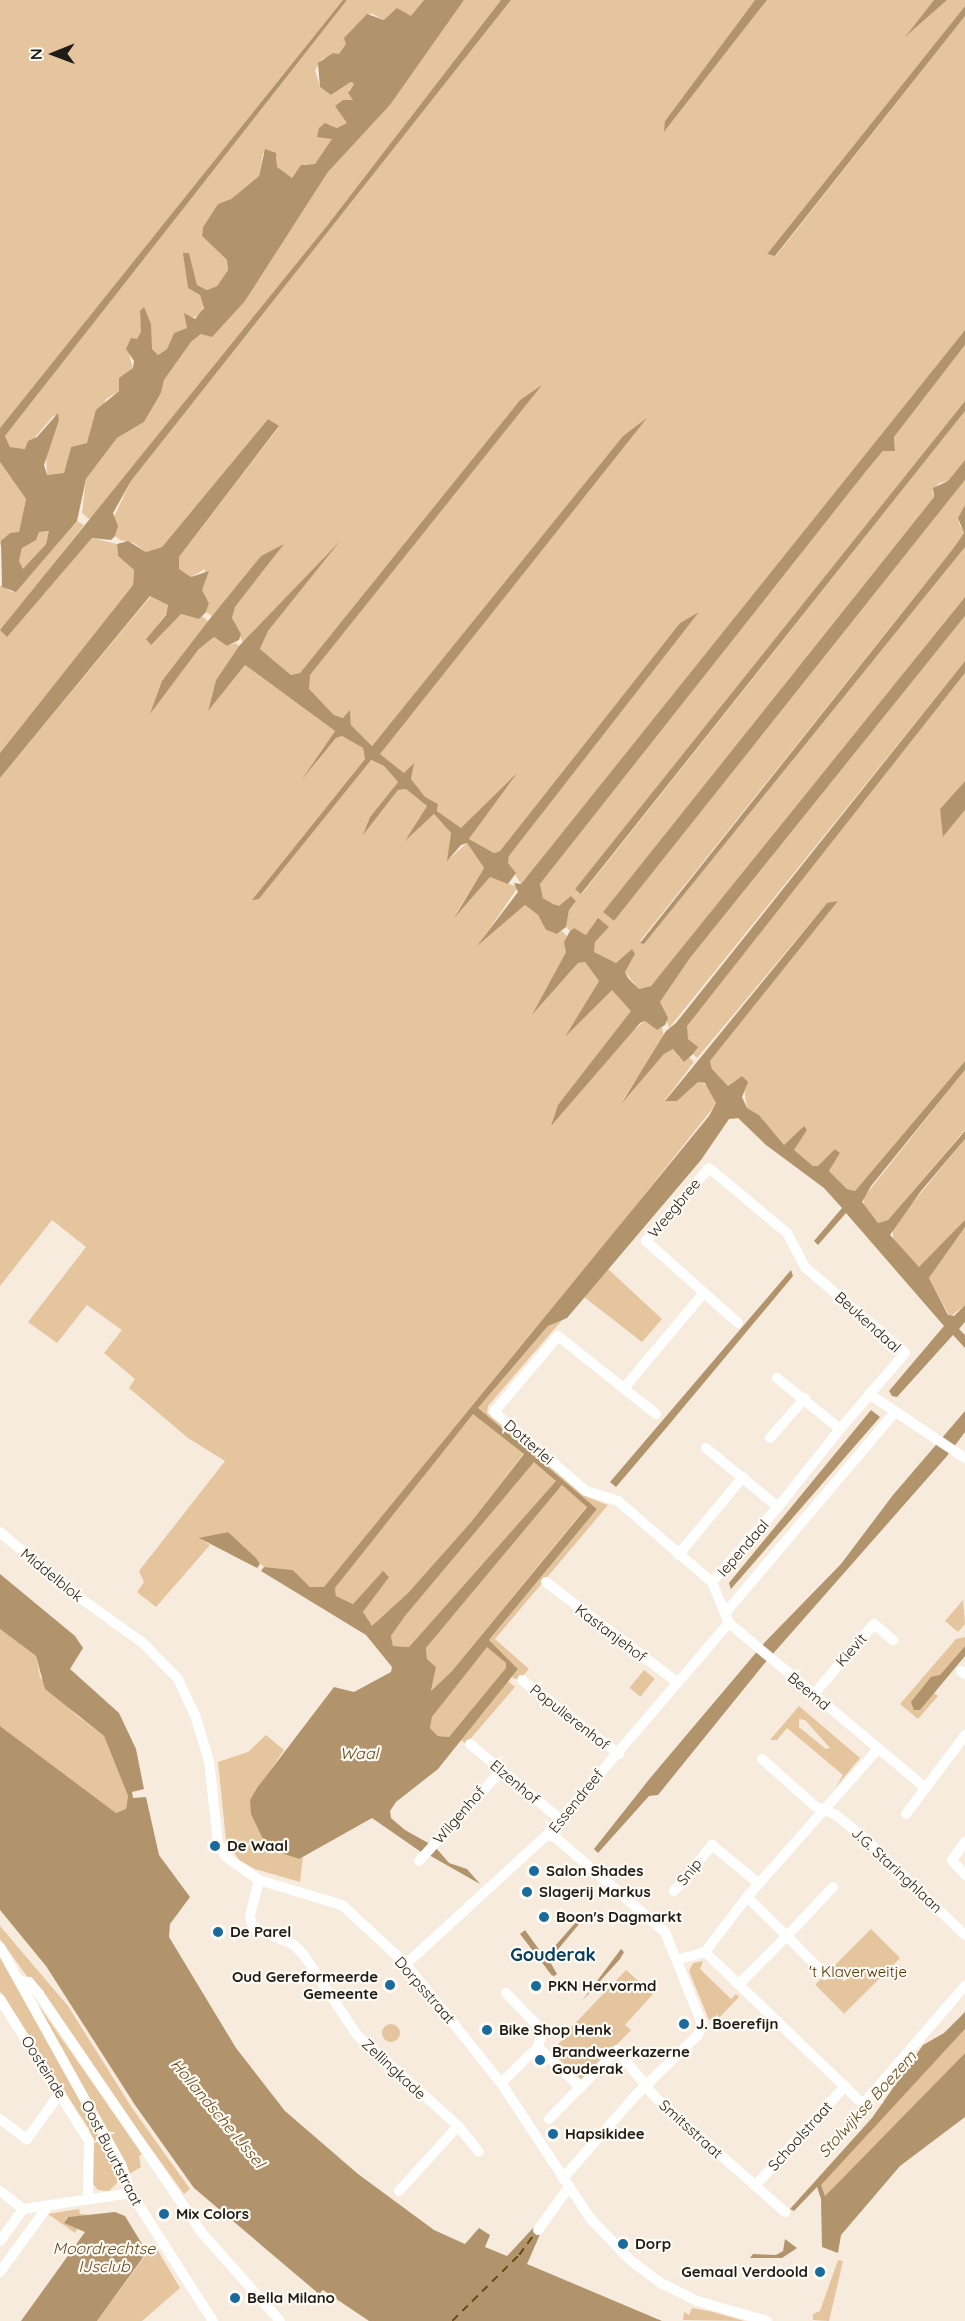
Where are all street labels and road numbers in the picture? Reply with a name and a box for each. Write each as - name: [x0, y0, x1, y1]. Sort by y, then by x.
- street label: Weegbree: [644, 1175, 704, 1241]
- street label: Beukendaal: [831, 1288, 905, 1356]
- street label: Dotterlei: [501, 1416, 557, 1468]
- street label: Iependaal: [713, 1516, 773, 1580]
- street label: Middelblok: [17, 1544, 87, 1606]
- street label: Kastanjehof: [572, 1600, 650, 1666]
- street label: Kievit: [832, 1630, 870, 1670]
- street label: Beemd: [784, 1668, 834, 1714]
- street label: Populierenhof: [527, 1680, 613, 1754]
- street label: Elzenhof: [487, 1756, 543, 1808]
- street label: Essendreef: [545, 1766, 607, 1836]
- street label: Wilgenhof: [429, 1783, 489, 1847]
- street label: J.G. Staringhlaan: [848, 1823, 946, 1917]
- street label: Snip: [673, 1855, 705, 1889]
- street label: Dorpsstraat: [391, 1953, 459, 2027]
- street label: Oosteinde: [18, 2032, 70, 2102]
- street label: Zellingkade: [358, 2035, 430, 2103]
- street label: Smitsstraat: [656, 2096, 726, 2162]
- street label: Oost Buurtstraat: [78, 2097, 146, 2209]
- street label: Schoolstraat: [764, 2097, 836, 2175]

